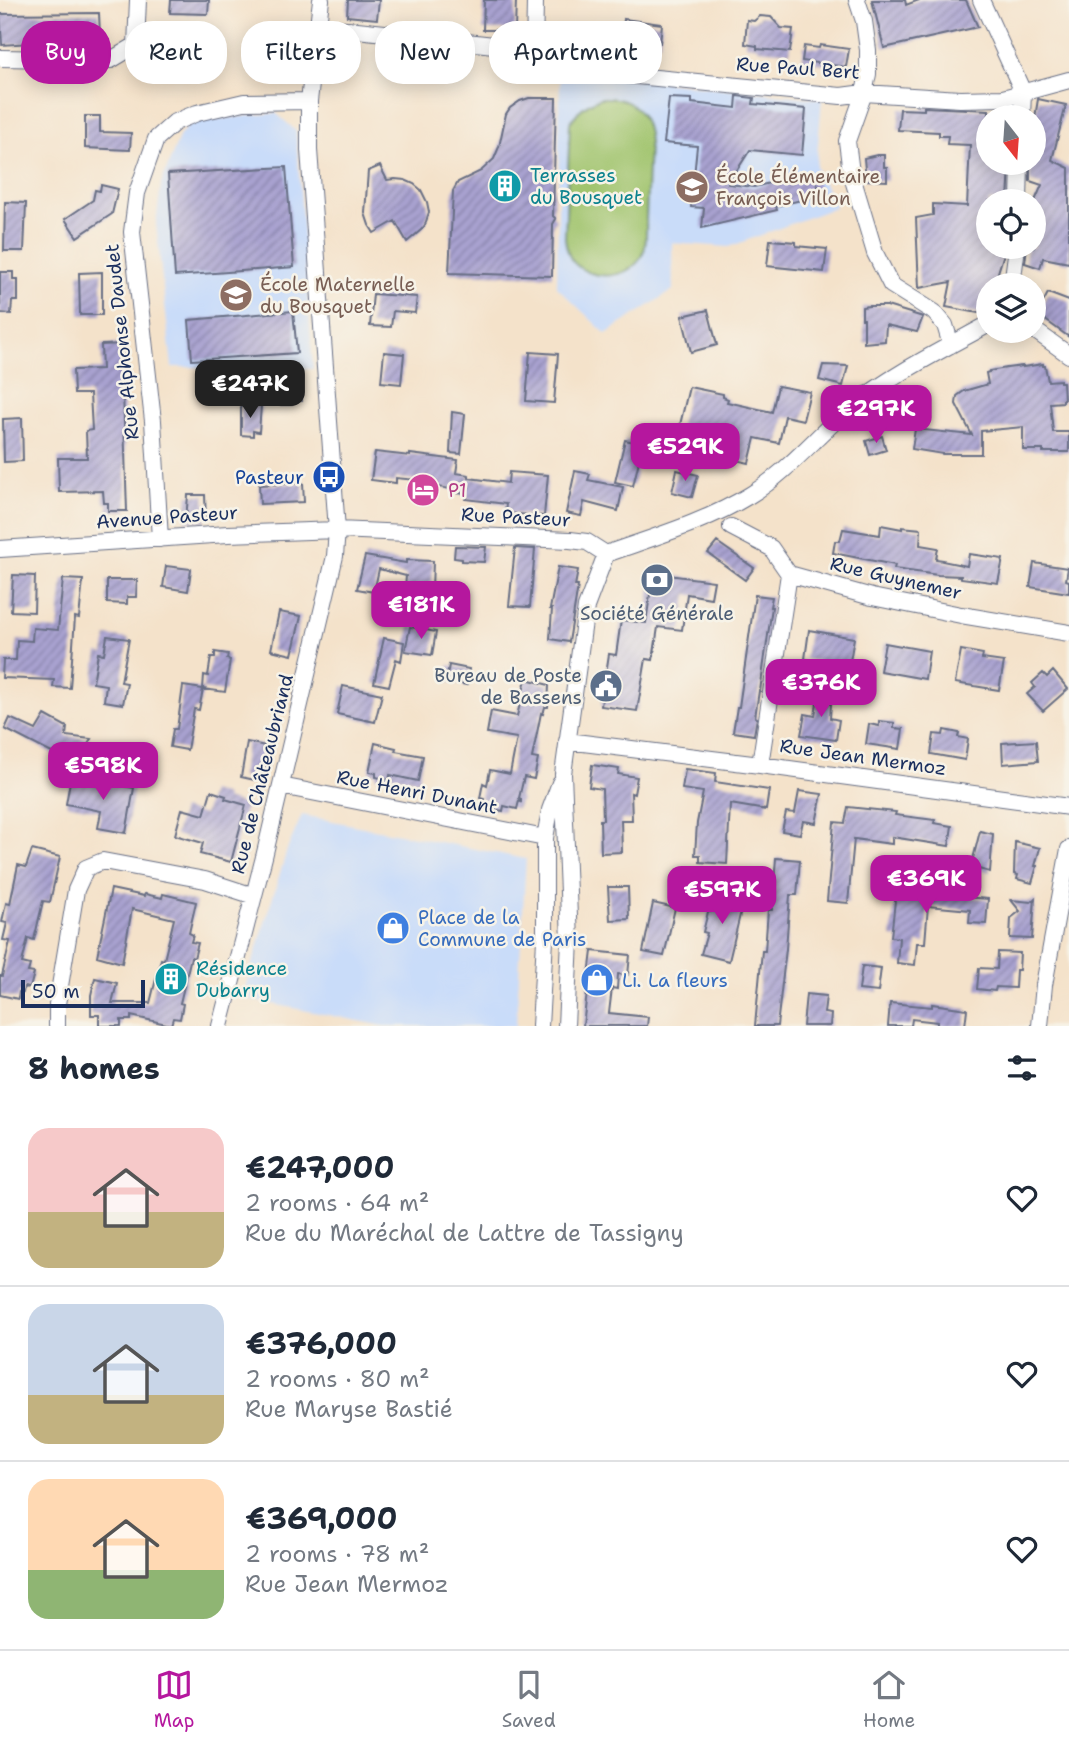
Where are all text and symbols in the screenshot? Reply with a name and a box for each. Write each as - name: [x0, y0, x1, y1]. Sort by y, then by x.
- chip: Buy: [21, 21, 111, 84]
- chip: Rent: [125, 21, 227, 84]
- chip: Filters: [241, 21, 361, 84]
- chip: New: [375, 21, 475, 84]
- chip: Apartment: [489, 21, 662, 84]
- street label: Rue Paul Bert: [735, 51, 861, 85]
- north arrow: [976, 105, 1046, 175]
- map controls: [976, 105, 1046, 343]
- place label: Terrasses du Bousquet: [530, 163, 642, 210]
- place label: École Élémentaire François Villon: [716, 163, 880, 211]
- building icon: Terrasses du Bousquet: [486, 167, 524, 205]
- school or university icon: École Élémentaire François Villon: [673, 168, 711, 206]
- button: locate: [976, 189, 1046, 259]
- street label: Rue Alphonse Daudet: [99, 243, 145, 441]
- place label: École Maternelle du Bousquet: [260, 271, 415, 319]
- button: layers: [976, 273, 1046, 343]
- school or university icon: École Maternelle du Bousquet: [217, 276, 255, 314]
- pin: €247K: [201, 360, 299, 420]
- text: €247K: [211, 368, 289, 398]
- pin: €297K: [827, 386, 925, 445]
- text: €297K: [837, 393, 915, 423]
- pin: €529K: [636, 424, 734, 483]
- text: €529K: [647, 431, 723, 461]
- bus stop icon: Pasteur: [310, 458, 348, 496]
- place label: Pasteur: [235, 465, 304, 490]
- hotel icon: P1: [404, 471, 442, 509]
- place label: P1: [448, 478, 467, 503]
- street label: Avenue Pasteur: [95, 500, 239, 534]
- street label: Rue Pasteur: [461, 502, 571, 532]
- street label: Rue Guynemer: [828, 551, 964, 605]
- bank icon: Société Générale: [638, 561, 676, 599]
- pin: €181K: [372, 582, 470, 641]
- text: €181K: [387, 589, 455, 619]
- place label: Société Générale: [580, 601, 734, 626]
- pin: €376K: [772, 660, 870, 719]
- place label: Bureau de Poste de Bassens: [434, 663, 582, 710]
- public building icon: Bureau de Poste de Bassens: [587, 667, 625, 705]
- text: €376K: [782, 667, 860, 697]
- street label: Rue de Châteaubriand: [225, 671, 299, 877]
- street label: Rue Jean Mermoz: [778, 733, 948, 781]
- pin: €598K: [54, 742, 152, 802]
- text: €598K: [64, 750, 142, 780]
- street label: Rue Henri Dunant: [335, 764, 499, 820]
- pin: €369K: [877, 856, 975, 915]
- text: €369K: [886, 863, 966, 893]
- pin: €597K: [673, 866, 771, 926]
- text: €597K: [683, 874, 761, 904]
- place label: Place de la Commune de Paris: [418, 905, 586, 952]
- shop icon: Place de la Commune de Paris: [374, 909, 412, 947]
- place label: Résidence Dubarry: [196, 956, 287, 1003]
- building icon: Résidence Dubarry: [152, 960, 190, 998]
- shop icon: Li. La fleurs: [578, 961, 616, 999]
- place label: Li. La fleurs: [622, 968, 728, 993]
- scale bar: [21, 977, 145, 1009]
- text: 50 m: [32, 979, 80, 1004]
- text: 8 homes: [28, 1048, 160, 1089]
- icon: filters: [1003, 1049, 1041, 1087]
- text: €247,000: [245, 1147, 394, 1188]
- icon: home: [84, 1156, 168, 1240]
- icon: heart: [1003, 1179, 1041, 1217]
- text: 2 rooms · 64 m²: [245, 1188, 429, 1218]
- text: Rue du Maréchal de Lattre de Tassigny: [245, 1218, 684, 1248]
- text: €376,000: [245, 1323, 397, 1364]
- icon: home: [84, 1332, 168, 1416]
- icon: heart: [1003, 1355, 1041, 1393]
- text: 2 rooms · 80 m²: [245, 1364, 430, 1394]
- text: Rue Maryse Bastié: [245, 1394, 453, 1424]
- text: €369,000: [245, 1498, 397, 1539]
- icon: home: [84, 1507, 168, 1591]
- icon: heart: [1003, 1530, 1041, 1568]
- text: 2 rooms · 78 m²: [245, 1539, 429, 1569]
- text: Rue Jean Mermoz: [245, 1569, 448, 1599]
- tab: Map: [154, 1666, 194, 1733]
- tab: Saved: [502, 1666, 556, 1733]
- tab: Home: [863, 1666, 915, 1733]

